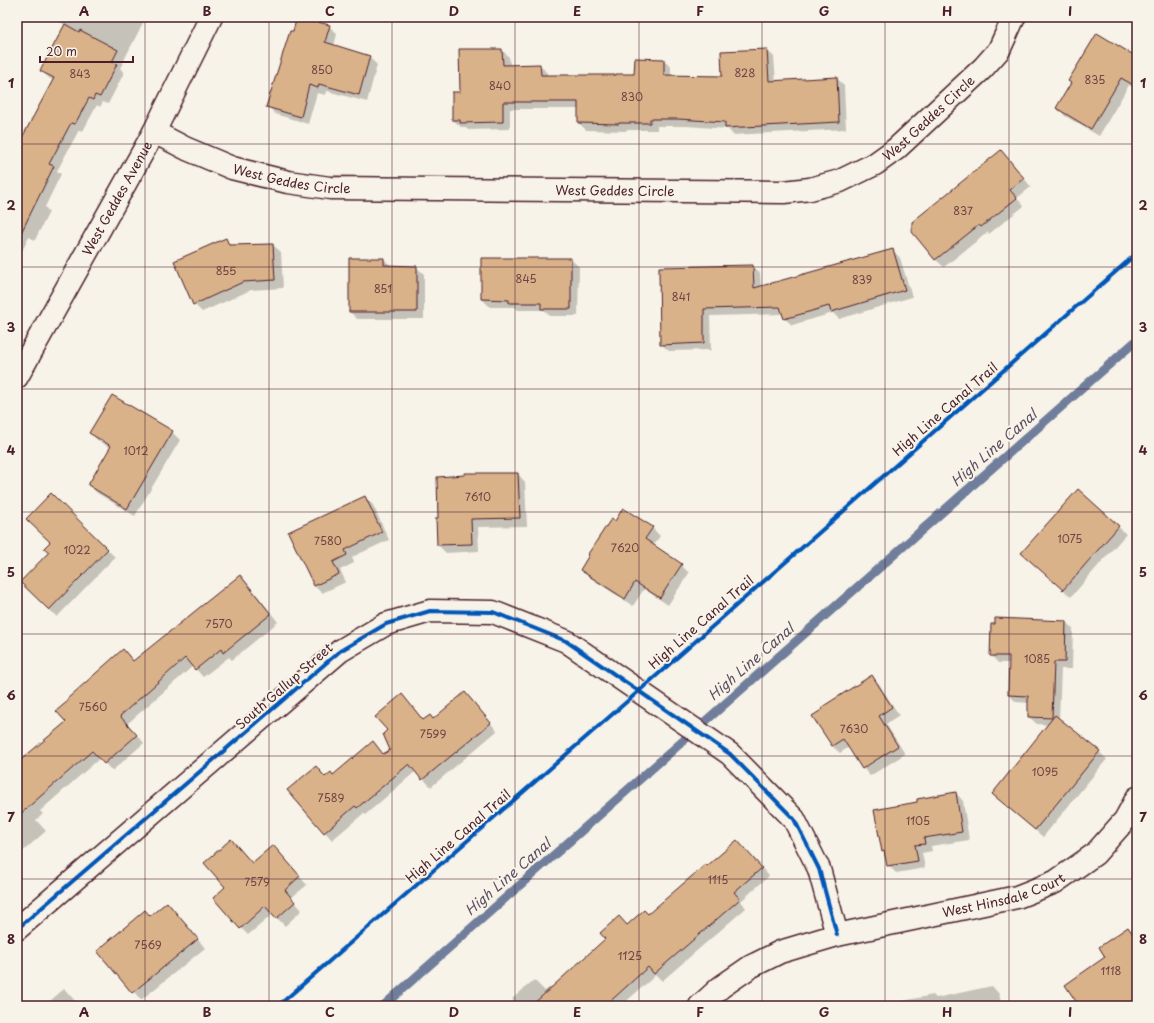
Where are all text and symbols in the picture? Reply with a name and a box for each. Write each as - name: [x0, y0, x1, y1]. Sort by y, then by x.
- text: A: [79, 1, 89, 20]
- text: B: [203, 1, 212, 20]
- text: C: [325, 1, 335, 20]
- text: D: [449, 1, 459, 20]
- text: E: [573, 1, 581, 20]
- text: F: [696, 1, 704, 20]
- text: G: [819, 1, 829, 20]
- text: H: [942, 1, 952, 20]
- text: I: [1068, 1, 1072, 20]
- scale bar: [40, 38, 133, 64]
- text: 20 m: [46, 42, 77, 60]
- house number: 850: [311, 61, 333, 78]
- house number: 828: [735, 64, 755, 81]
- house number: 843: [69, 65, 91, 82]
- street label: West Geddes Circle: [878, 70, 979, 165]
- house number: 835: [1085, 71, 1105, 88]
- text: 1: [8, 73, 14, 92]
- text: 1: [1140, 73, 1146, 92]
- house number: 840: [489, 77, 511, 94]
- house number: 830: [621, 88, 643, 105]
- street label: West Geddes Avenue: [77, 137, 156, 259]
- street label: West Geddes Circle: [231, 159, 351, 197]
- street label: West Geddes Circle: [555, 180, 675, 200]
- text: 2: [6, 195, 16, 214]
- text: 2: [1138, 195, 1148, 214]
- house number: 837: [953, 202, 973, 219]
- house number: 855: [216, 262, 236, 279]
- house number: 845: [516, 270, 536, 287]
- house number: 839: [852, 271, 872, 288]
- house number: 851: [374, 280, 392, 297]
- house number: 841: [672, 288, 690, 305]
- text: 3: [7, 317, 16, 336]
- text: 3: [1139, 317, 1148, 336]
- street label: High Line Canal Trail: [889, 359, 1001, 459]
- water label: High Line Canal: [948, 406, 1040, 490]
- text: 4: [7, 440, 16, 459]
- text: 4: [1139, 440, 1148, 459]
- house number: 1012: [123, 442, 149, 459]
- house number: 7610: [465, 488, 491, 505]
- house number: 1075: [1058, 530, 1082, 547]
- house number: 7580: [314, 532, 342, 549]
- house number: 7620: [611, 539, 639, 556]
- house number: 1022: [63, 541, 91, 558]
- text: 5: [7, 562, 15, 581]
- text: 5: [1139, 562, 1147, 581]
- street label: High Line Canal Trail: [645, 572, 757, 672]
- house number: 7570: [205, 615, 233, 632]
- water label: High Line Canal: [705, 620, 797, 704]
- street label: South Gallup Street: [231, 638, 336, 733]
- house number: 1085: [1024, 650, 1050, 667]
- text: 6: [6, 685, 16, 704]
- text: 6: [1138, 685, 1148, 704]
- house number: 7560: [79, 698, 107, 715]
- house number: 7630: [840, 720, 868, 737]
- house number: 7599: [420, 725, 447, 742]
- house number: 1095: [1032, 763, 1058, 780]
- street label: High Line Canal Trail: [402, 786, 514, 886]
- house number: 7589: [318, 789, 345, 806]
- text: 7: [7, 807, 15, 826]
- text: 7: [1139, 807, 1147, 826]
- house number: 1105: [906, 812, 930, 829]
- water label: High Line Canal: [462, 835, 554, 919]
- street label: West Hinsdale Court: [940, 868, 1069, 922]
- house number: 1115: [708, 871, 728, 888]
- house number: 7579: [244, 873, 270, 890]
- text: 8: [7, 929, 15, 948]
- text: 8: [1139, 929, 1147, 948]
- house number: 7569: [134, 936, 162, 953]
- house number: 1125: [618, 947, 642, 964]
- house number: 1118: [1101, 962, 1122, 979]
- text: A: [79, 1002, 89, 1021]
- text: B: [203, 1002, 212, 1021]
- text: C: [325, 1002, 335, 1021]
- text: D: [449, 1002, 459, 1021]
- text: E: [573, 1002, 581, 1021]
- text: F: [696, 1002, 704, 1021]
- text: G: [819, 1002, 829, 1021]
- text: H: [942, 1002, 952, 1021]
- text: I: [1068, 1002, 1072, 1021]

